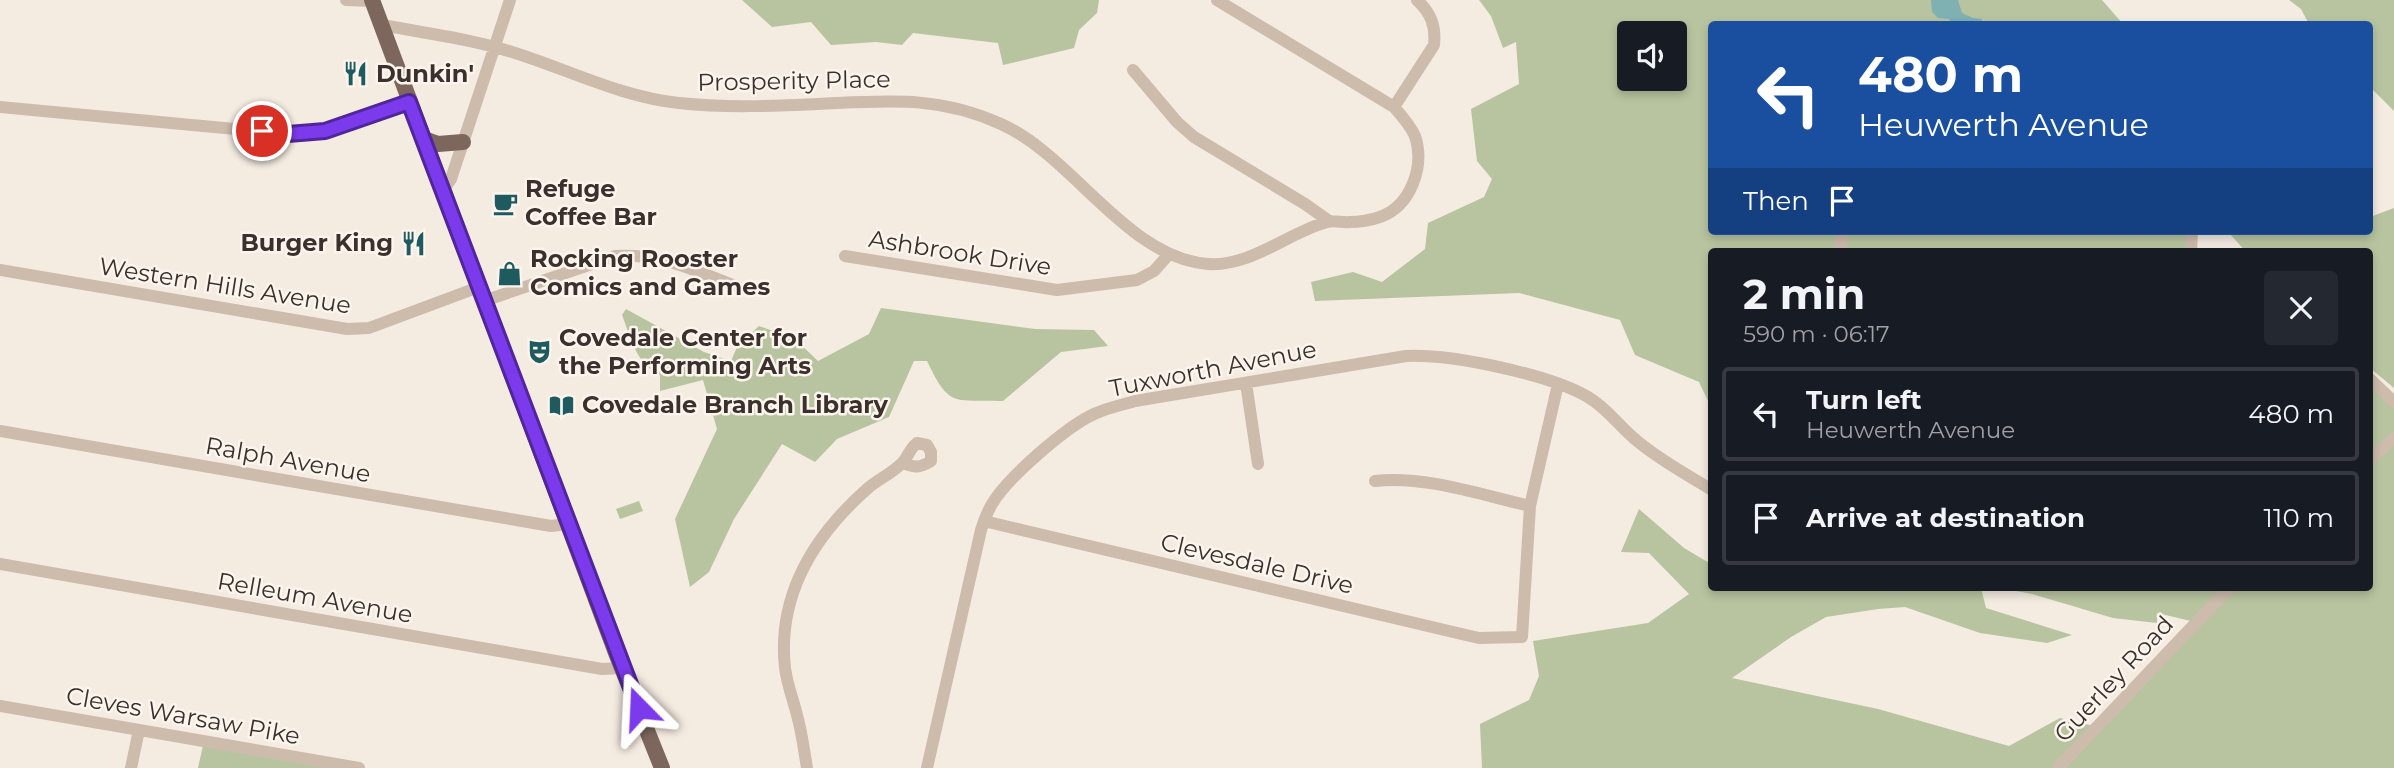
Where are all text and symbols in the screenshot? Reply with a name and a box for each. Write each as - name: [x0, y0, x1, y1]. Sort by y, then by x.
- map controls: [1617, 21, 1687, 91]
- button: sound: [1617, 21, 1687, 91]
- text: 480 m: [1858, 45, 2023, 104]
- icon: left: [1743, 49, 1834, 140]
- place label: Dunkin': [376, 59, 474, 88]
- restaurant icon: Dunkin': [342, 60, 370, 88]
- street label: Prosperity Place: [697, 64, 891, 97]
- pin: [232, 101, 292, 161]
- text: Heuwerth Avenue: [1858, 105, 2149, 144]
- icon: arrive: [243, 112, 281, 150]
- place label: Refuge Coffee Bar: [525, 174, 657, 231]
- icon: arrive: [1823, 182, 1861, 220]
- text: Then: [1743, 185, 1809, 217]
- cafe icon: Refuge Coffee Bar: [491, 189, 519, 217]
- street label: Ashbrook Drive: [867, 224, 1053, 281]
- place label: Burger King: [240, 228, 393, 257]
- restaurant icon: Burger King: [399, 229, 427, 257]
- place label: Rocking Rooster Comics and Games: [530, 244, 770, 301]
- street label: Western Hills Avenue: [97, 251, 353, 320]
- shop icon: Rocking Rooster Comics and Games: [496, 259, 524, 287]
- text: 2 min: [1743, 268, 1865, 320]
- button: close: [2264, 271, 2338, 345]
- text: 590 m · 06:17: [1743, 320, 1890, 348]
- place label: Covedale Center for the Performing Arts: [559, 323, 811, 380]
- street label: Tuxworth Avenue: [1107, 334, 1319, 403]
- theatre icon: Covedale Center for the Performing Arts: [525, 338, 553, 366]
- text: Turn left: [1806, 384, 1922, 416]
- place label: Covedale Branch Library: [582, 390, 889, 419]
- library icon: Covedale Branch Library: [548, 391, 576, 419]
- icon: left: [1747, 395, 1785, 433]
- text: 480 m: [2248, 398, 2334, 430]
- text: Heuwerth Avenue: [1806, 416, 2015, 444]
- street label: Ralph Avenue: [203, 431, 373, 488]
- icon: arrive: [1747, 499, 1785, 537]
- text: Arrive at destination: [1806, 502, 2085, 534]
- text: 110 m: [2264, 502, 2334, 534]
- street label: Clevesdale Drive: [1158, 527, 1356, 600]
- street label: Relleum Avenue: [215, 566, 415, 629]
- street label: Guerley Road: [2048, 610, 2179, 748]
- position arrow: [602, 671, 676, 745]
- street label: Cleves Warsaw Pike: [64, 681, 302, 750]

